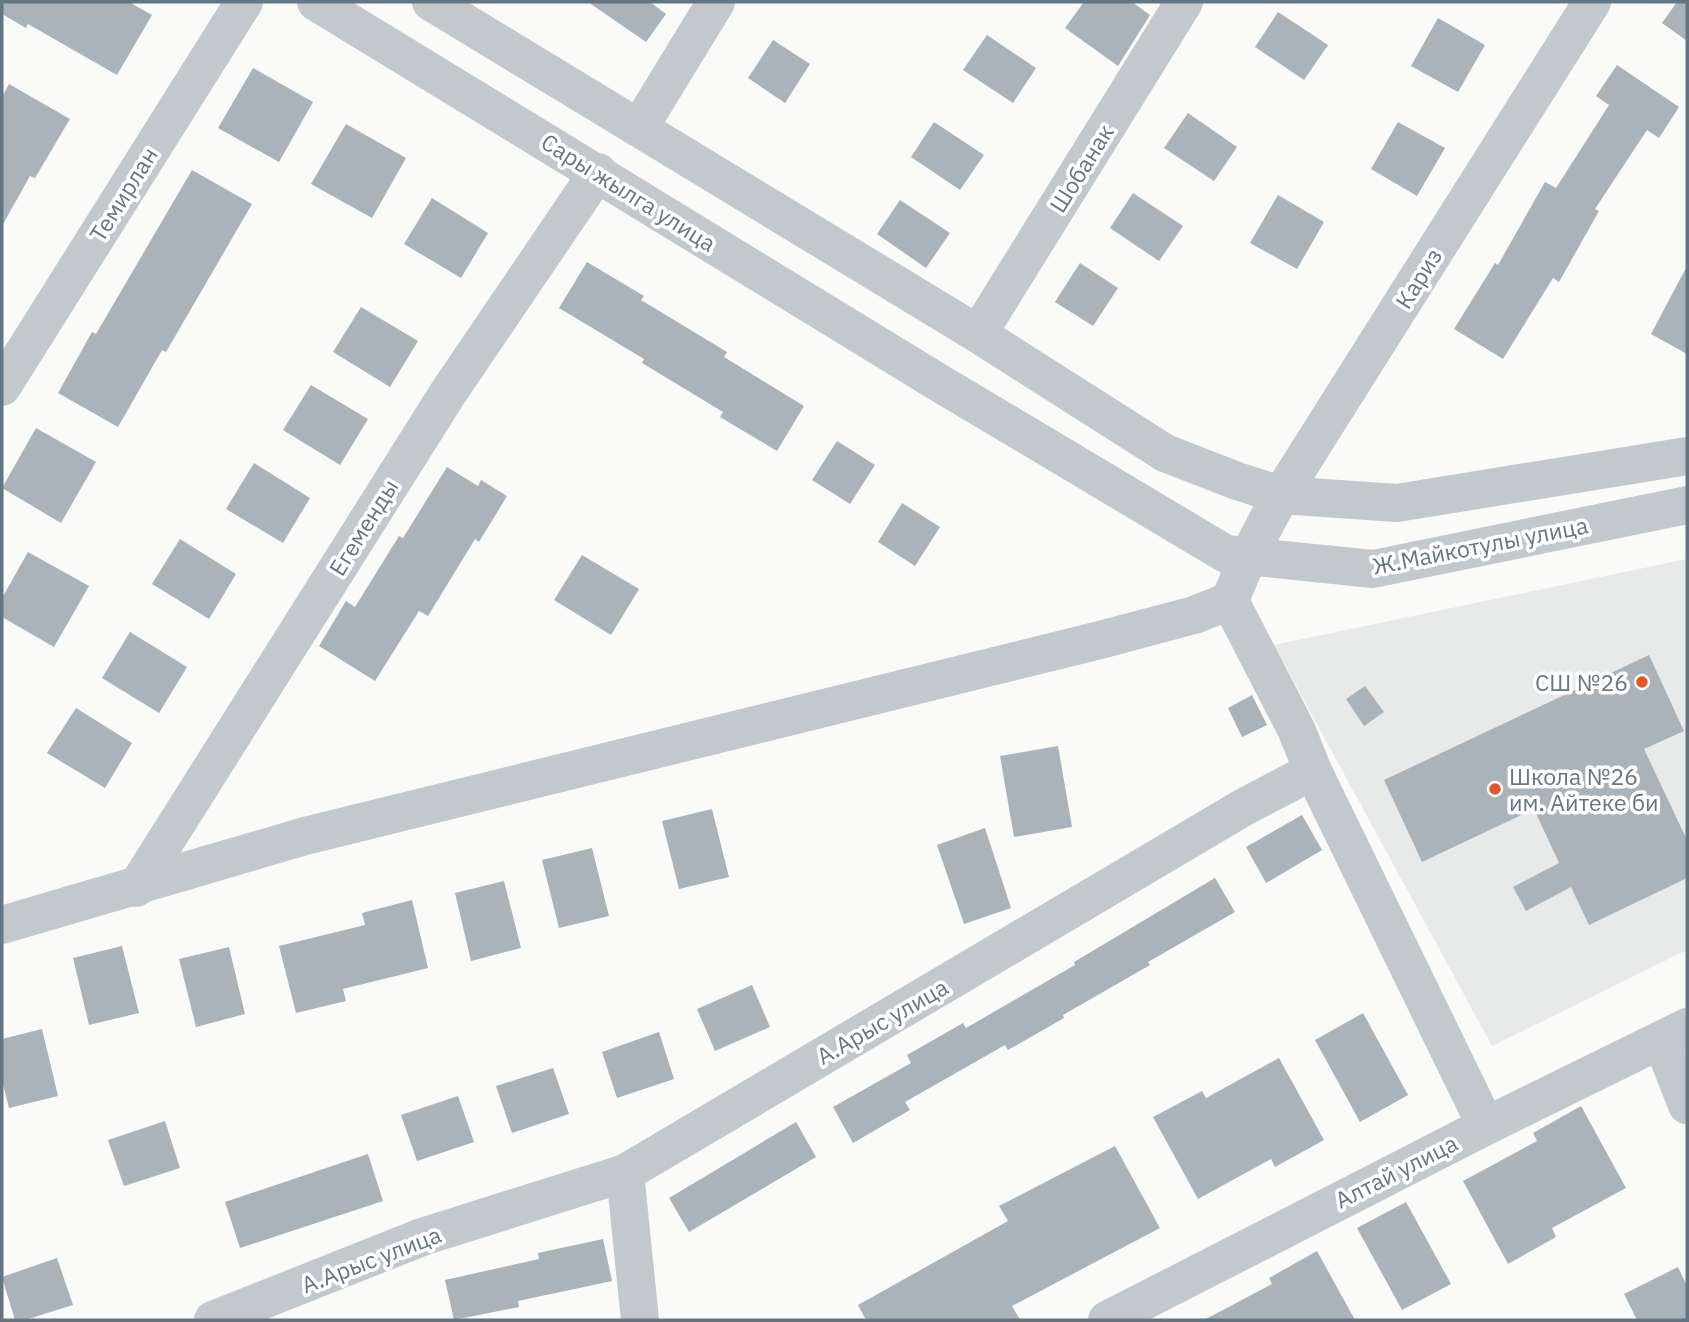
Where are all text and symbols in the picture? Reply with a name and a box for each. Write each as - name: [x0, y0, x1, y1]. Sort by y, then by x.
- street label: Шобанак: [1042, 118, 1120, 218]
- street label: Сары жылга улица: [536, 126, 722, 258]
- street label: Темирлан: [82, 141, 164, 247]
- street label: Кариз: [1388, 242, 1448, 314]
- street label: Егеменды: [322, 473, 404, 581]
- street label: Ж.Майкотулы улица: [1370, 509, 1590, 581]
- place label: СШ №26: [1535, 667, 1628, 697]
- marker: СШ №26: [1634, 674, 1650, 690]
- place label: Школа №26 им. Айтеке би: [1509, 761, 1659, 817]
- marker: Школа №26 им. Айтеке би: [1487, 781, 1503, 797]
- street label: А.Арыс улица: [811, 971, 953, 1071]
- street label: Алтай улица: [1330, 1127, 1462, 1215]
- street label: А.Арыс улица: [297, 1219, 445, 1299]

